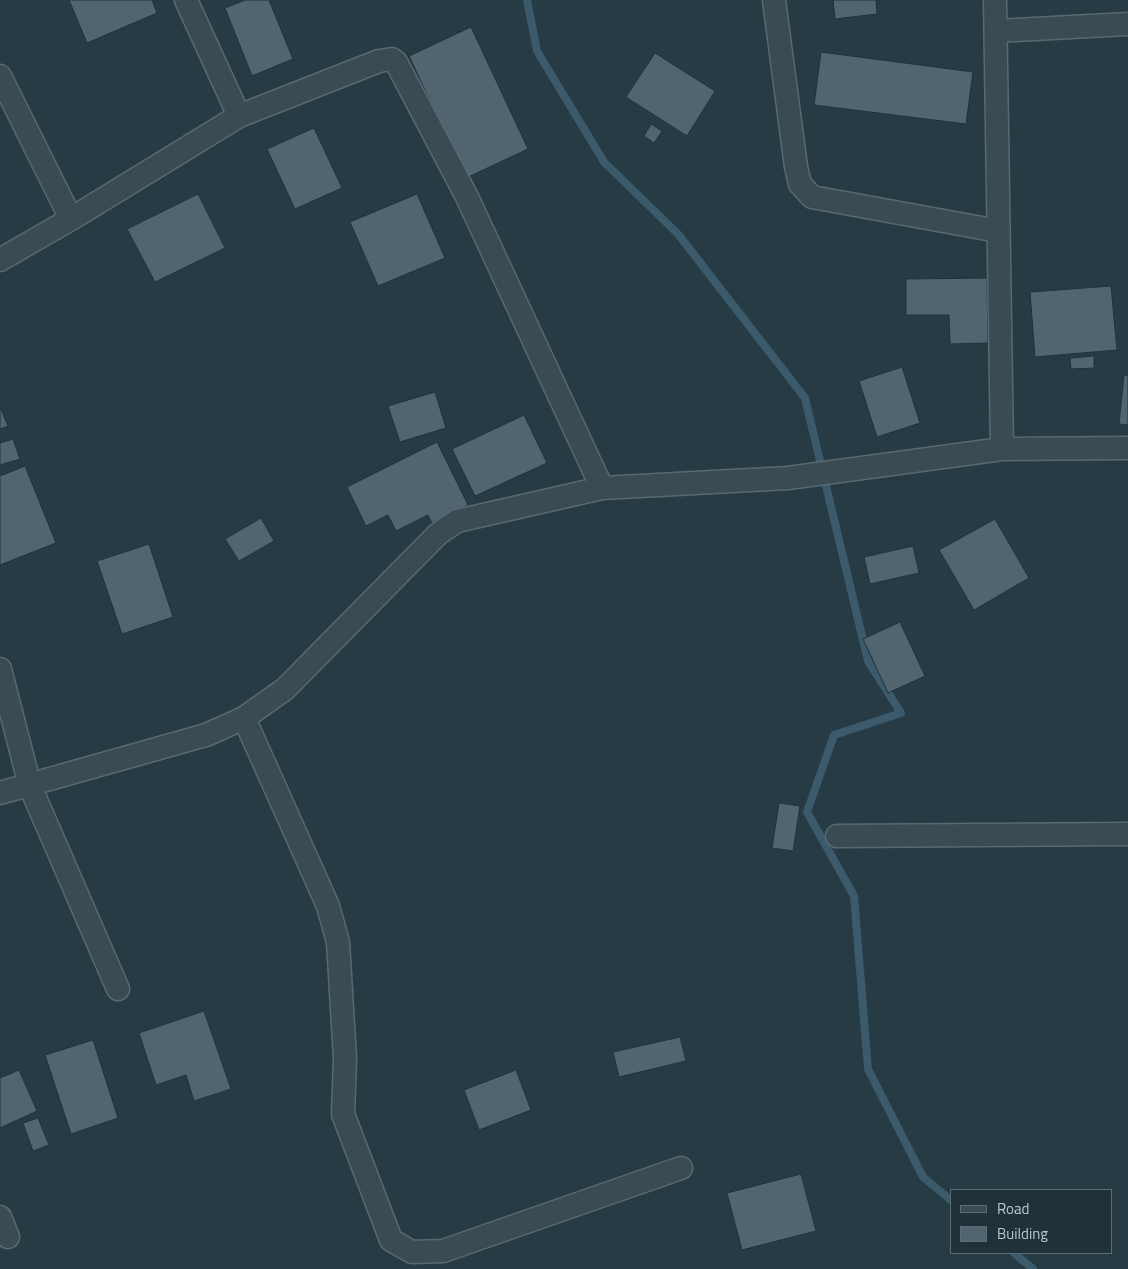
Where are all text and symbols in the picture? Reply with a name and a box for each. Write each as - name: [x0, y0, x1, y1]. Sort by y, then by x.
- legend: [950, 1189, 1113, 1254]
- text: Road: [997, 1197, 1029, 1220]
- text: Building: [997, 1222, 1048, 1245]

